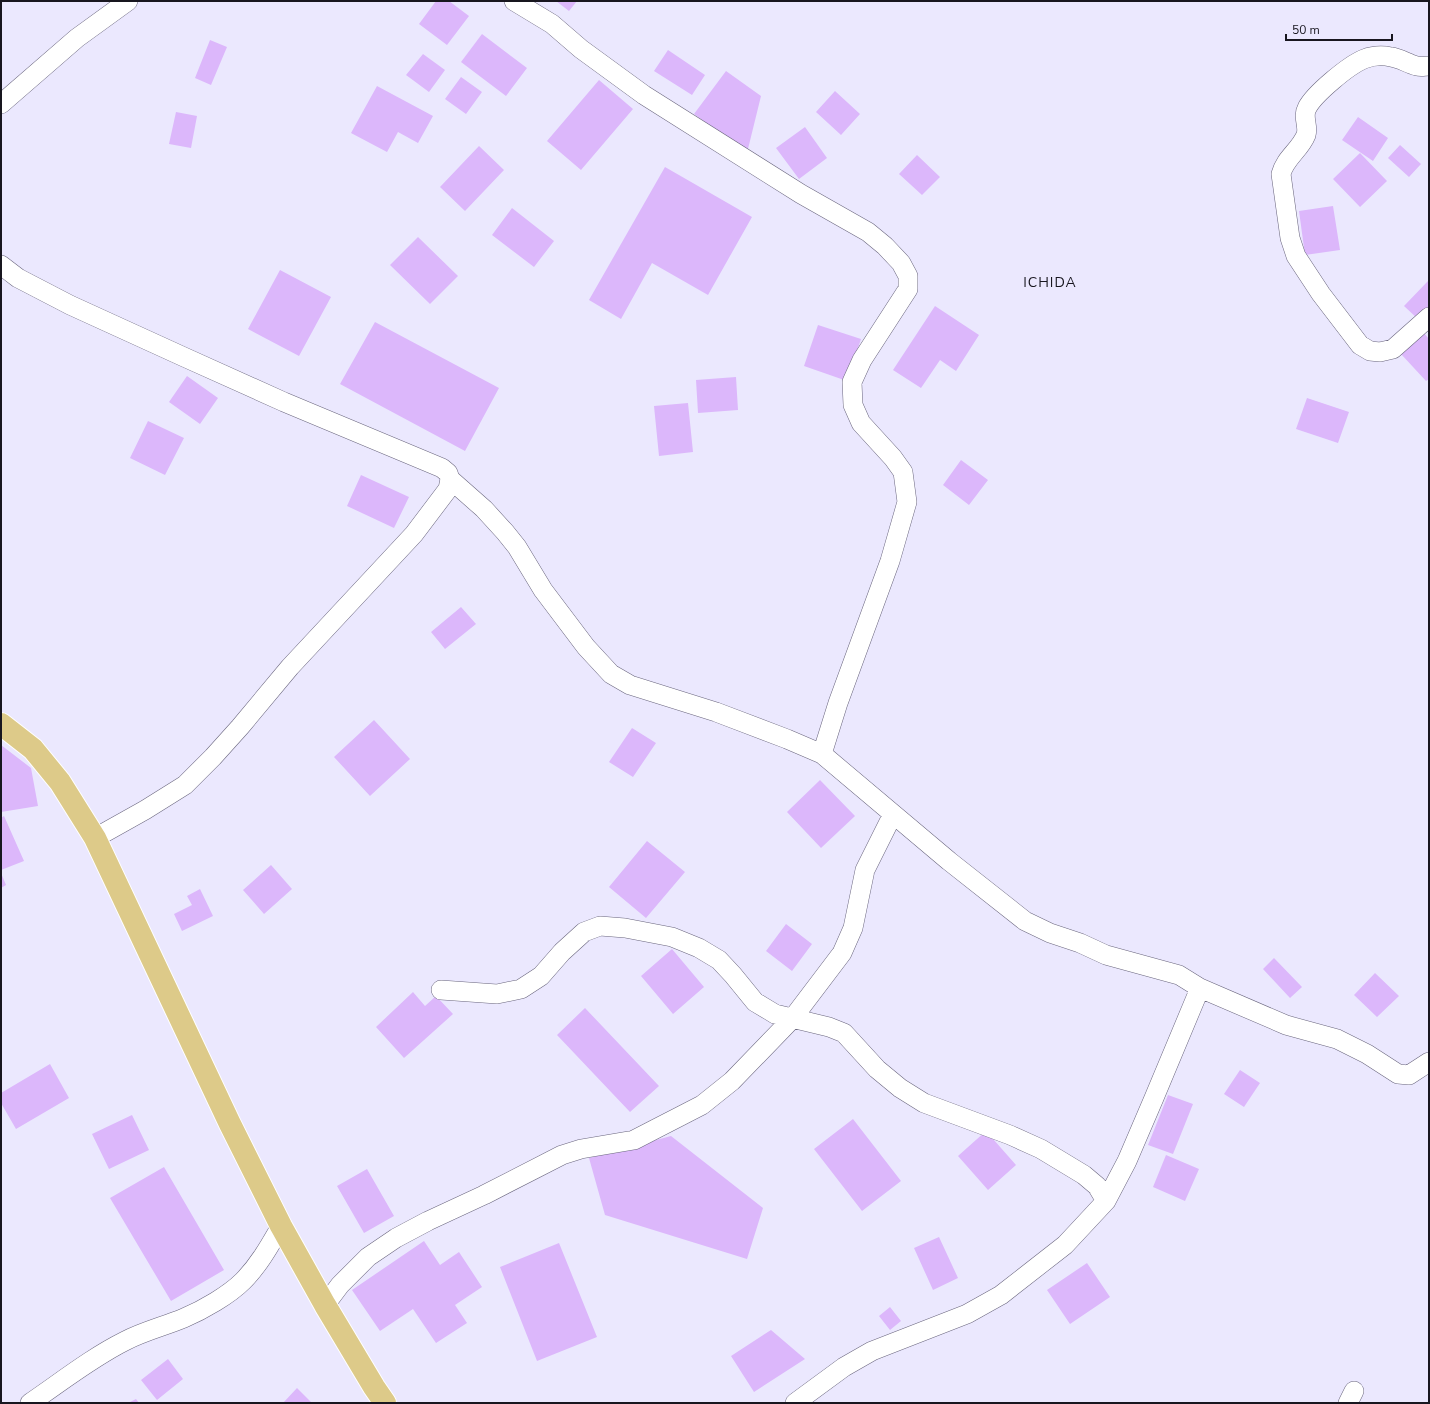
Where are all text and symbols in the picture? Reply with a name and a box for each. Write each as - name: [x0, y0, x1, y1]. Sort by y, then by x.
- scale bar: [1286, 16, 1392, 42]
- text: 50 m: [1292, 22, 1320, 38]
- district label: ICHIDA: [1023, 273, 1077, 292]

